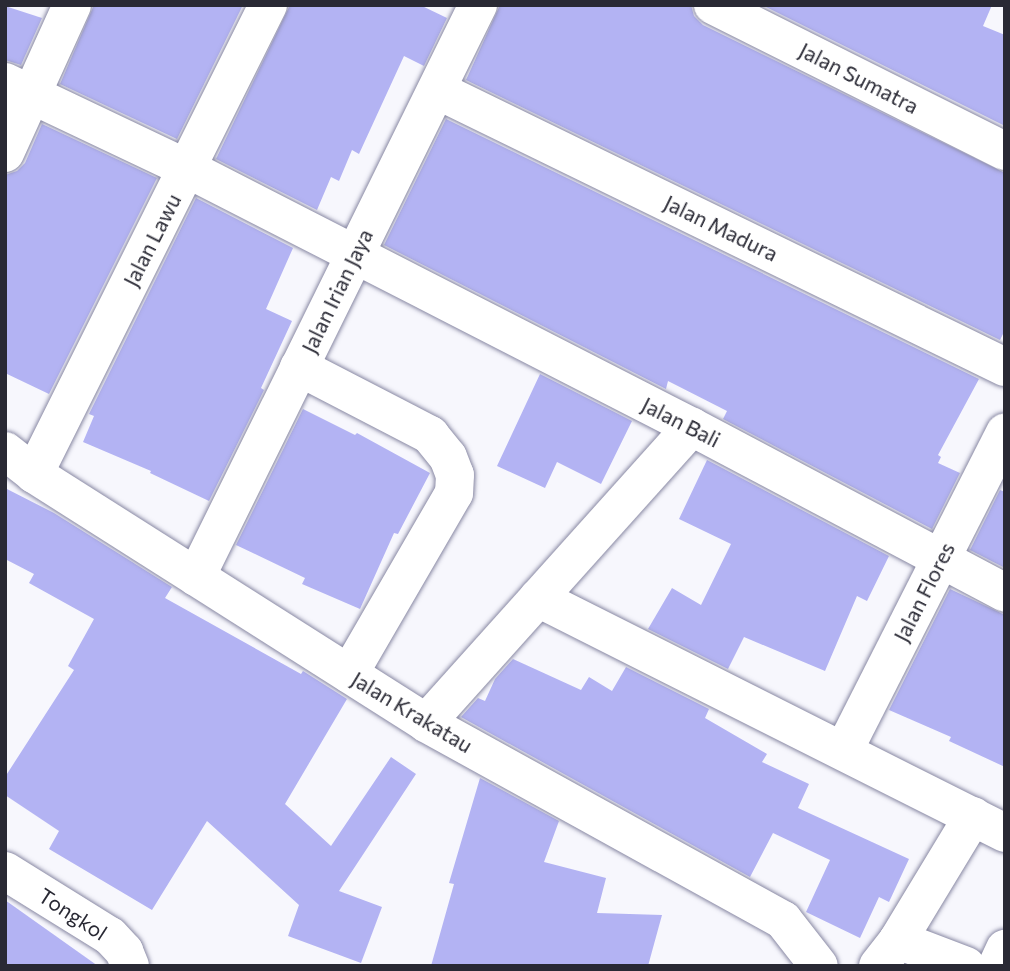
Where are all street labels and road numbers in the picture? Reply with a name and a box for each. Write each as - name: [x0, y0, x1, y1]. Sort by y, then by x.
- street label: Jalan Sumatra: [795, 37, 923, 119]
- street label: Jalan Lawu: [118, 189, 186, 291]
- street label: Jalan Madura: [660, 190, 782, 266]
- street label: Jalan Irian Jaya: [296, 225, 378, 357]
- street label: Jalan Bali: [638, 392, 724, 452]
- street label: Jalan Flores: [888, 538, 960, 646]
- street label: Jalan Krakatau: [347, 666, 477, 758]
- street label: Tongkol: [34, 883, 112, 945]

